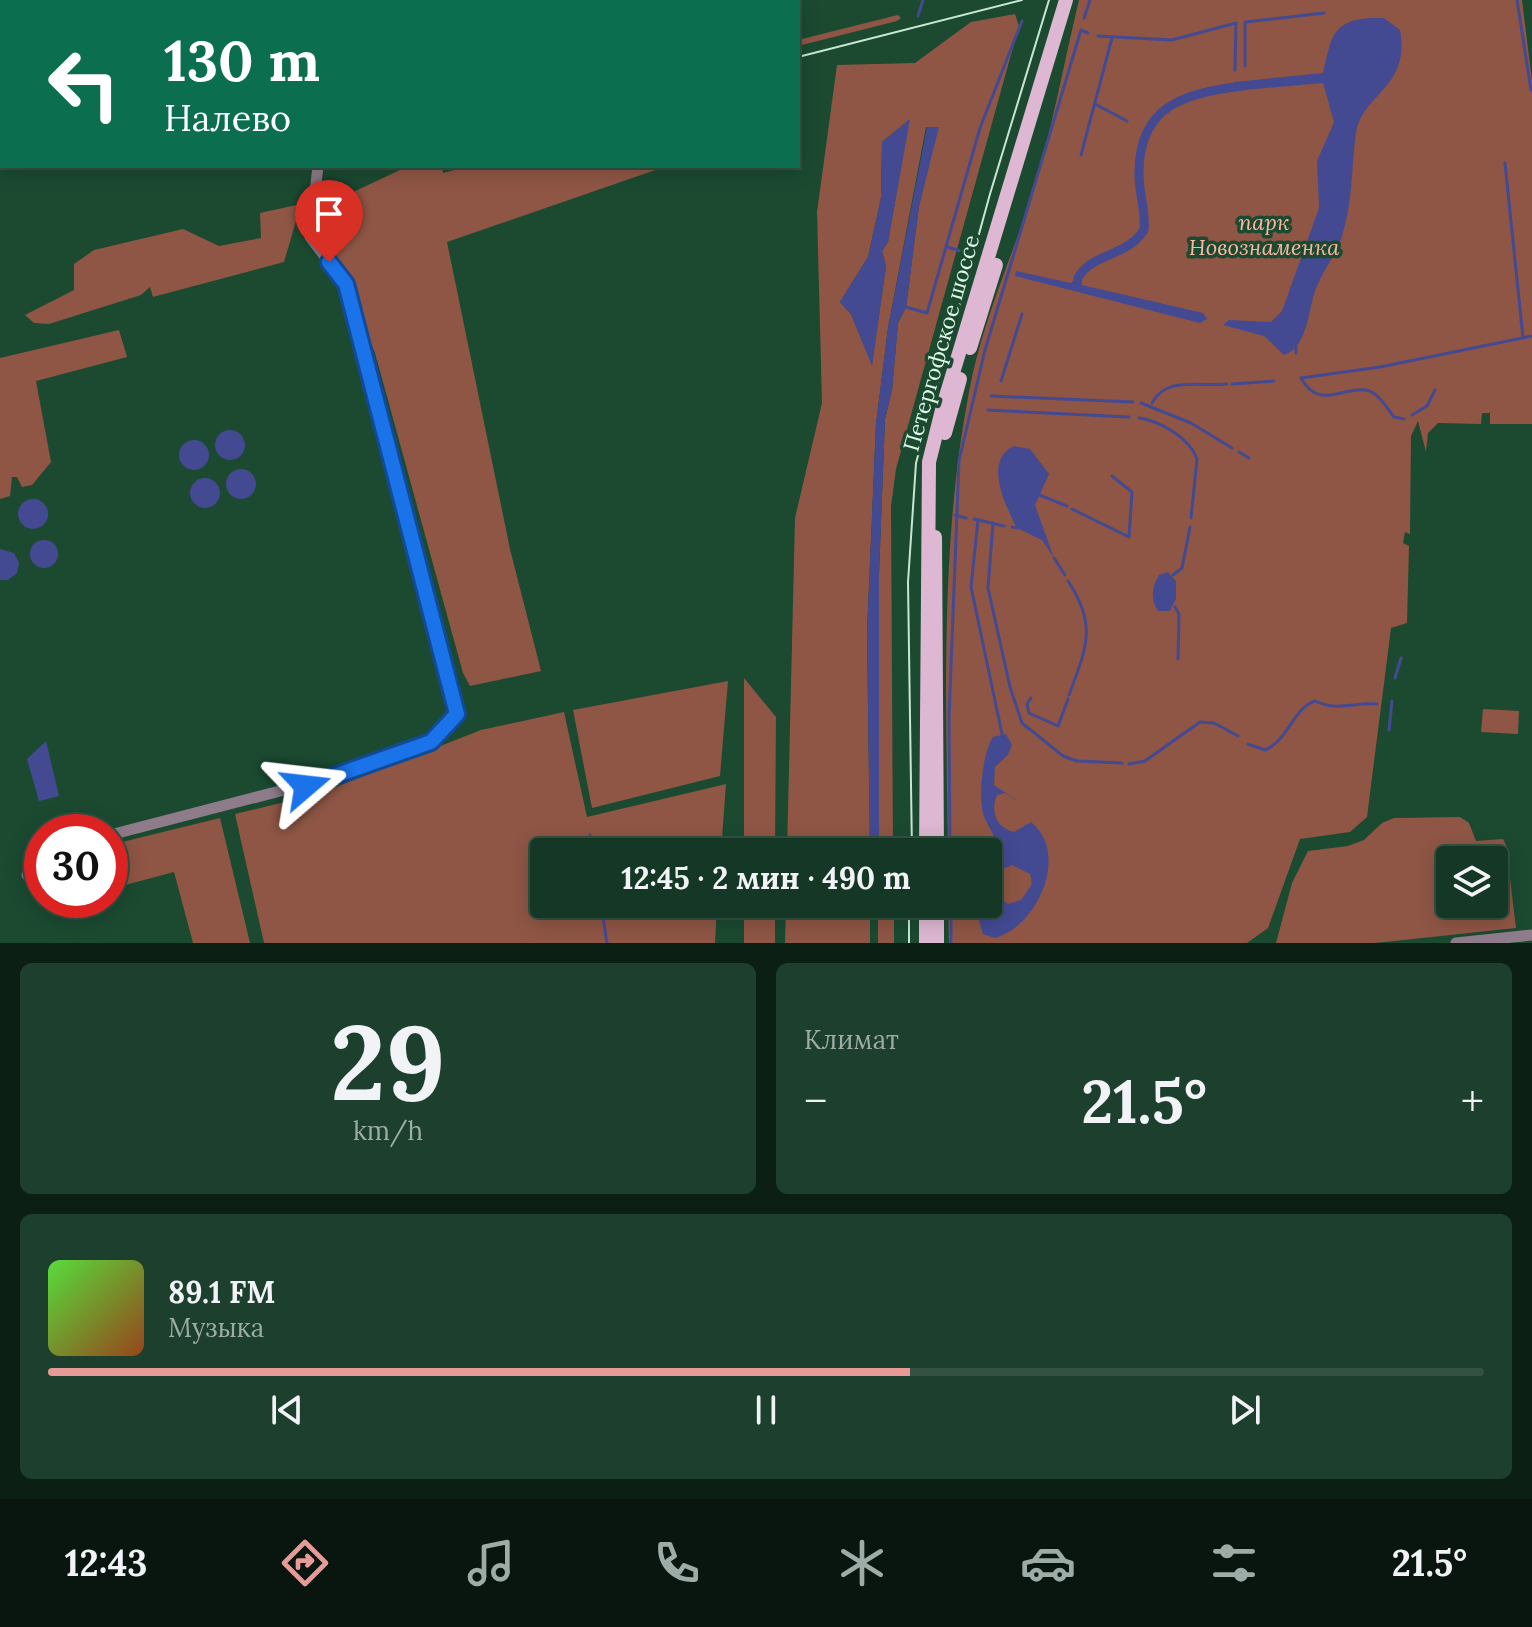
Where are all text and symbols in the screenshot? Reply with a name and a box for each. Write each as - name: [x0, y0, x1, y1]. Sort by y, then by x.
- text: 130 m: [164, 25, 320, 96]
- icon: left: [32, 32, 136, 136]
- text: Налево: [164, 95, 291, 141]
- pin: [295, 180, 363, 262]
- icon: arrive: [307, 192, 351, 236]
- park label: парк Новознаменка: [1189, 208, 1340, 261]
- street label: Петергофское шоссе: [897, 231, 985, 455]
- position arrow: [264, 744, 348, 828]
- speed limit sign: 30: [24, 814, 128, 918]
- map controls: [1436, 846, 1508, 918]
- button: layers: [1436, 846, 1508, 918]
- text: 12:45 · 2 мин · 490 m: [621, 859, 911, 897]
- text: 29: [330, 995, 446, 1128]
- text: Климат: [804, 1023, 899, 1056]
- text: 21.5°: [1081, 1063, 1207, 1139]
- text: −: [804, 1073, 827, 1129]
- text: +: [1461, 1073, 1484, 1129]
- text: km/h: [353, 1114, 423, 1147]
- text: 89.1 FM: [168, 1273, 275, 1311]
- text: Музыка: [168, 1311, 264, 1344]
- icon: previous: [265, 1388, 309, 1432]
- icon: pause: [744, 1388, 788, 1432]
- icon: next: [1223, 1388, 1267, 1432]
- icon: directions: [277, 1535, 333, 1591]
- icon: music: [463, 1535, 519, 1591]
- icon: phone: [649, 1535, 705, 1591]
- icon: climate: [834, 1535, 890, 1591]
- icon: car: [1020, 1535, 1076, 1591]
- icon: filters: [1206, 1535, 1262, 1591]
- text: 12:43: [65, 1540, 148, 1586]
- text: 21.5°: [1392, 1540, 1467, 1586]

